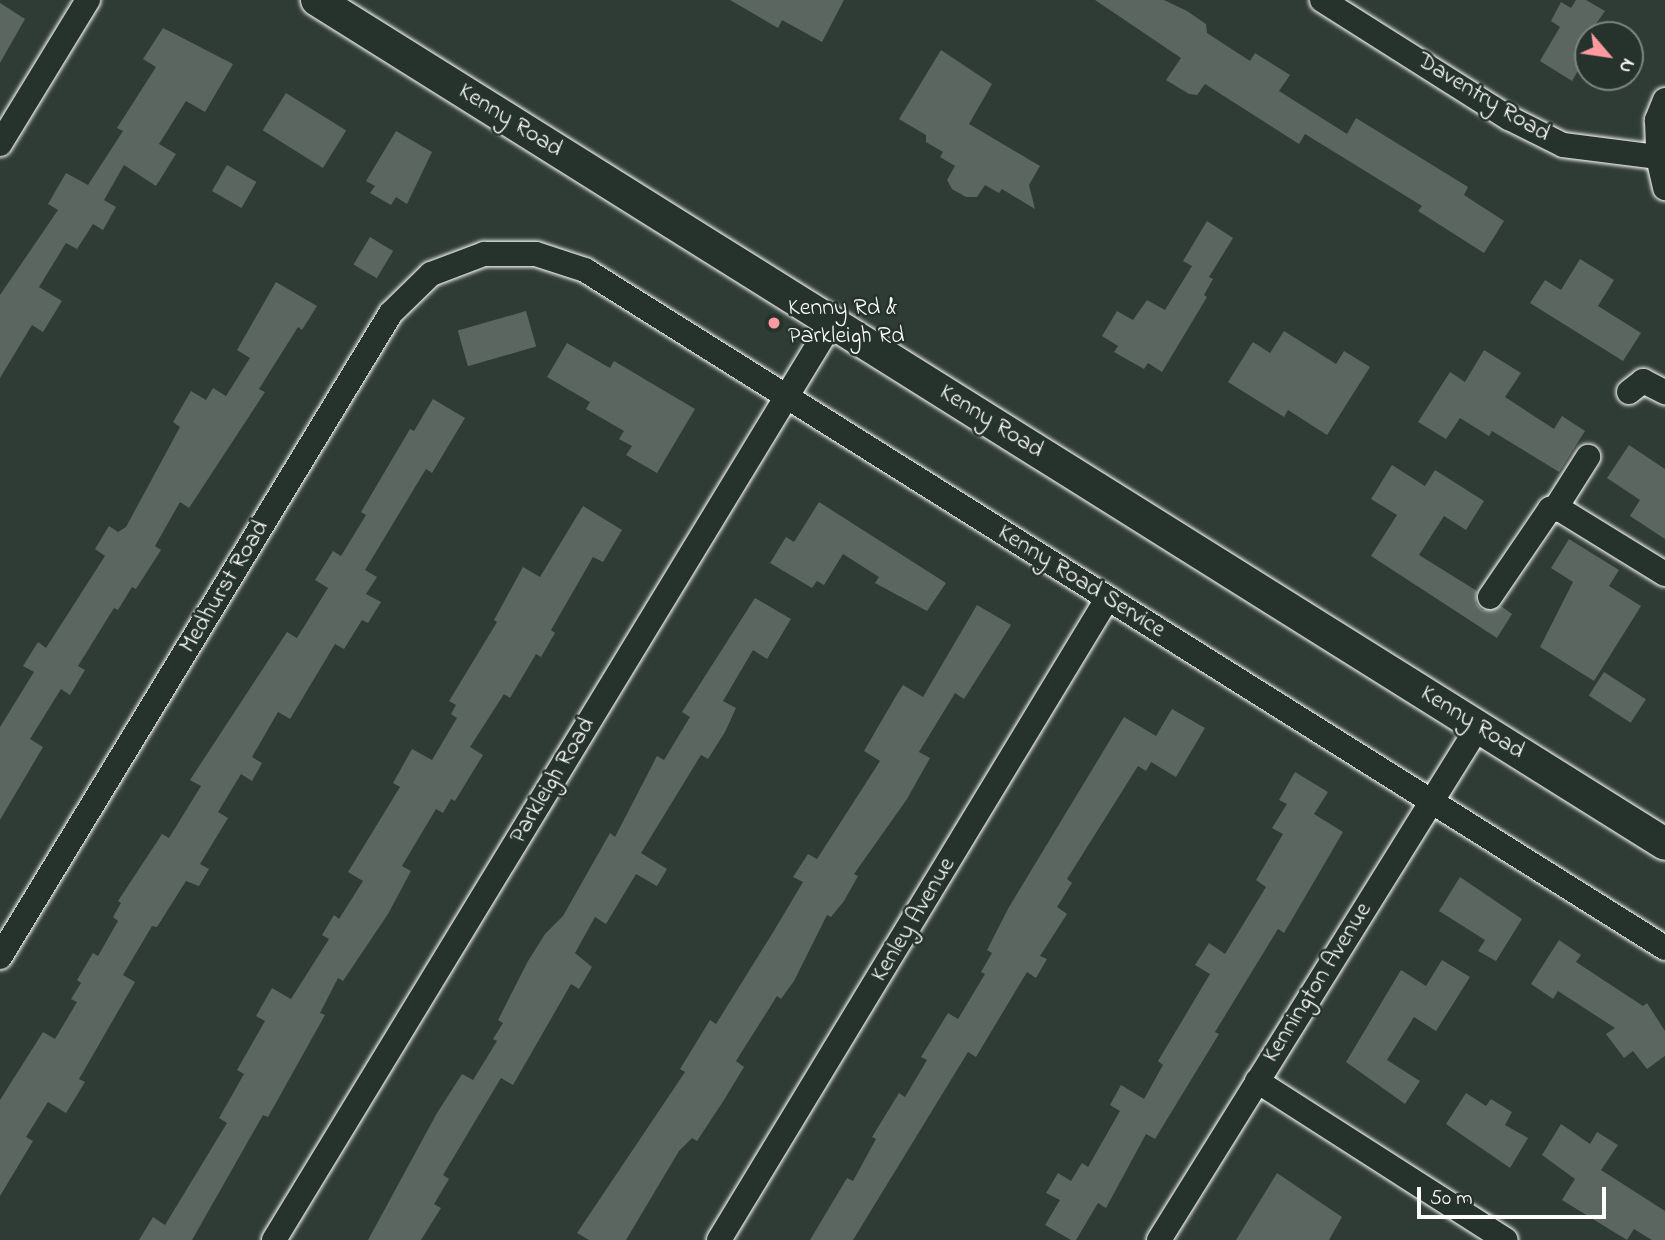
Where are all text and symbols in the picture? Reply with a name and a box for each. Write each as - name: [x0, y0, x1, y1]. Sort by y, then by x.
- north arrow: [1574, 21, 1644, 91]
- street label: Daventry Road: [1411, 47, 1555, 149]
- text: N: [1611, 53, 1641, 78]
- street label: Kenny Road: [453, 78, 567, 164]
- place label: Kenny Rd & Parkleigh Rd: [788, 295, 904, 351]
- marker: Kenny Rd & Parkleigh Rd: [766, 315, 782, 331]
- street label: Kenny Road: [934, 379, 1048, 465]
- street label: Medhurst Road: [174, 515, 276, 659]
- street label: Kenny Road Service: [992, 519, 1170, 645]
- street label: Kenny Road: [1415, 680, 1529, 766]
- street label: Parkleigh Road: [504, 713, 602, 849]
- street label: Kenley Avenue: [866, 853, 962, 987]
- street label: Kennington Avenue: [1257, 898, 1379, 1068]
- scale bar: [1420, 1174, 1609, 1218]
- text: 50 m: [1430, 1184, 1473, 1214]

